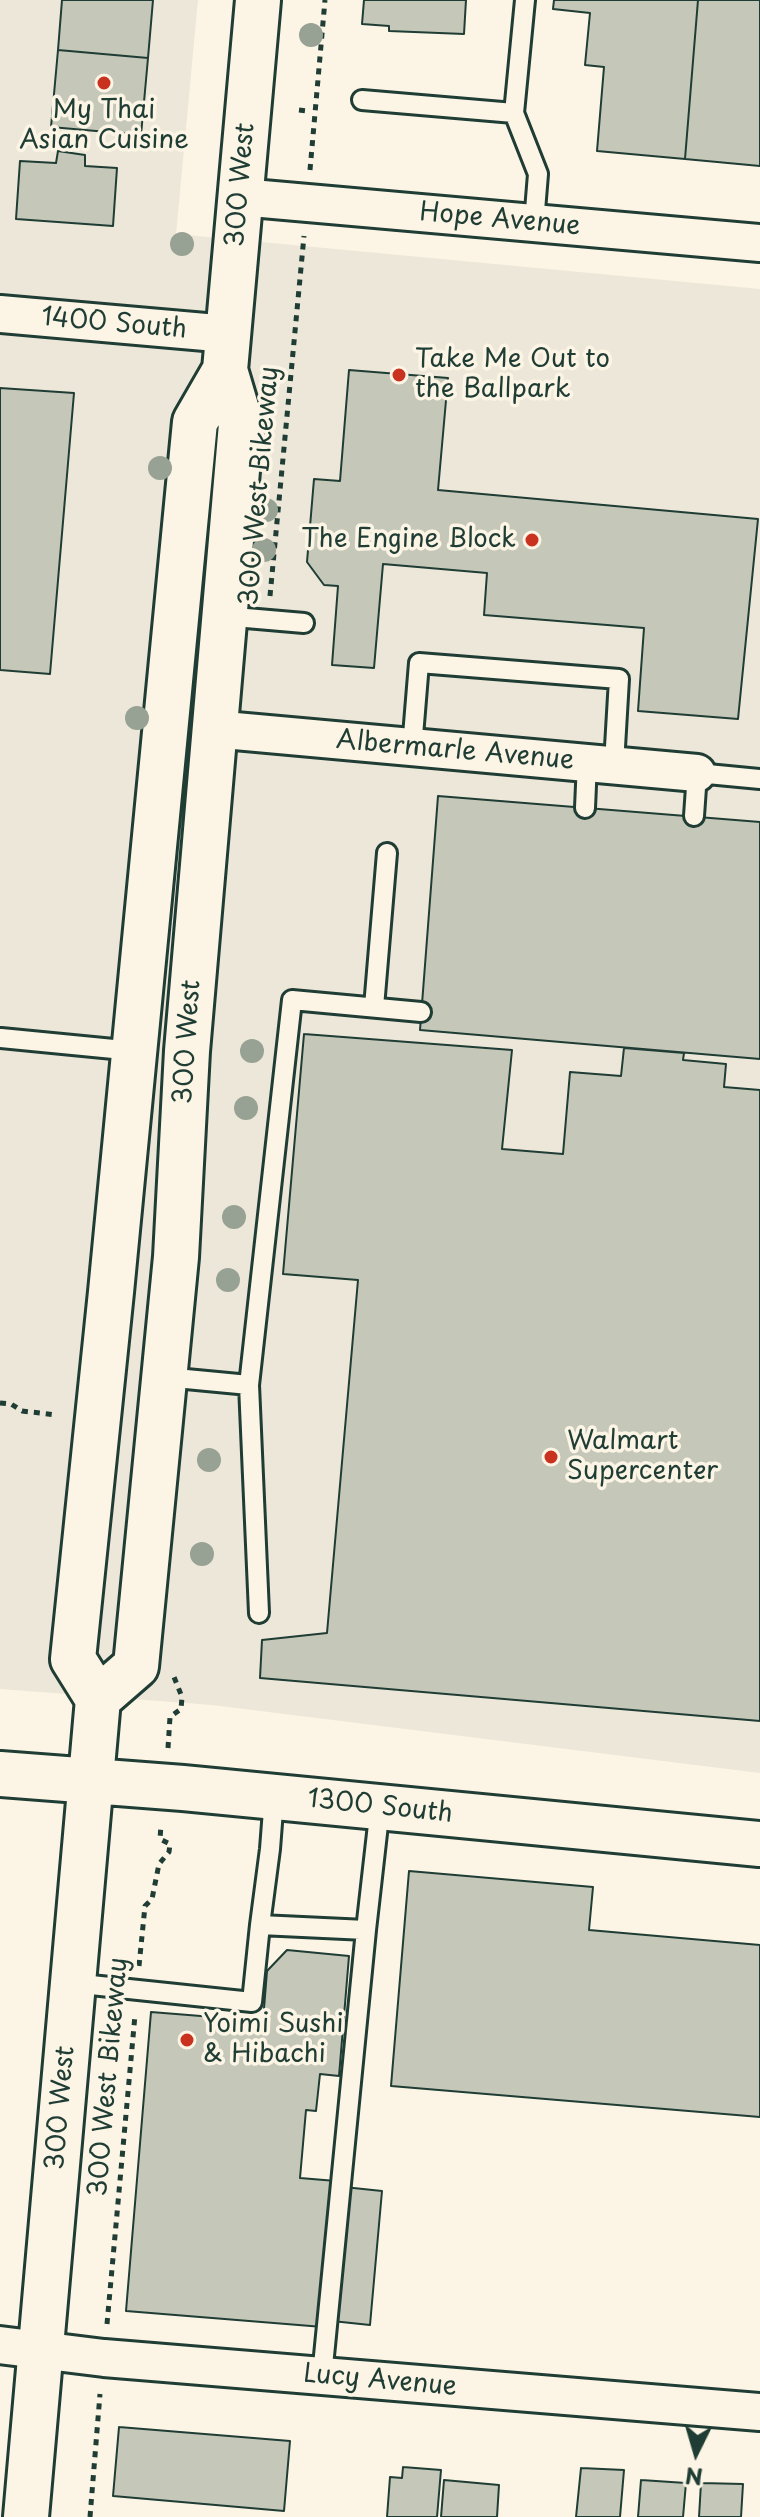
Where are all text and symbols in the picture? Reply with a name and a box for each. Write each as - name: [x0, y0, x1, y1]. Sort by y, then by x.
- marker: My Thai Asian Cuisine: [95, 74, 113, 92]
- place label: My Thai Asian Cuisine: [19, 95, 189, 156]
- street label: 300 West: [220, 122, 262, 248]
- street label: Hope Avenue: [418, 197, 582, 243]
- street label: 1400 South: [40, 302, 188, 346]
- place label: Take Me Out to the Ballpark: [415, 344, 610, 406]
- street label: 300 West Bikeway: [234, 365, 286, 607]
- marker: Take Me Out to the Ballpark: [390, 366, 408, 384]
- place label: The Engine Block: [301, 524, 516, 556]
- marker: The Engine Block: [523, 531, 541, 549]
- street label: Albermarle Avenue: [335, 725, 575, 777]
- street label: 300 West: [168, 979, 208, 1105]
- place label: Walmart Supercenter: [567, 1426, 718, 1488]
- marker: Walmart Supercenter: [542, 1448, 560, 1466]
- street label: 1300 South: [306, 1784, 454, 1830]
- street label: 300 West Bikeway: [83, 1956, 135, 2198]
- place label: Yoimi Sushi & Hibachi: [203, 2009, 344, 2070]
- marker: Yoimi Sushi & Hibachi: [178, 2031, 196, 2049]
- street label: 300 West: [40, 2045, 82, 2171]
- street label: Lucy Avenue: [302, 2359, 458, 2403]
- north arrow: [656, 2413, 736, 2493]
- text: N: [684, 2460, 704, 2495]

